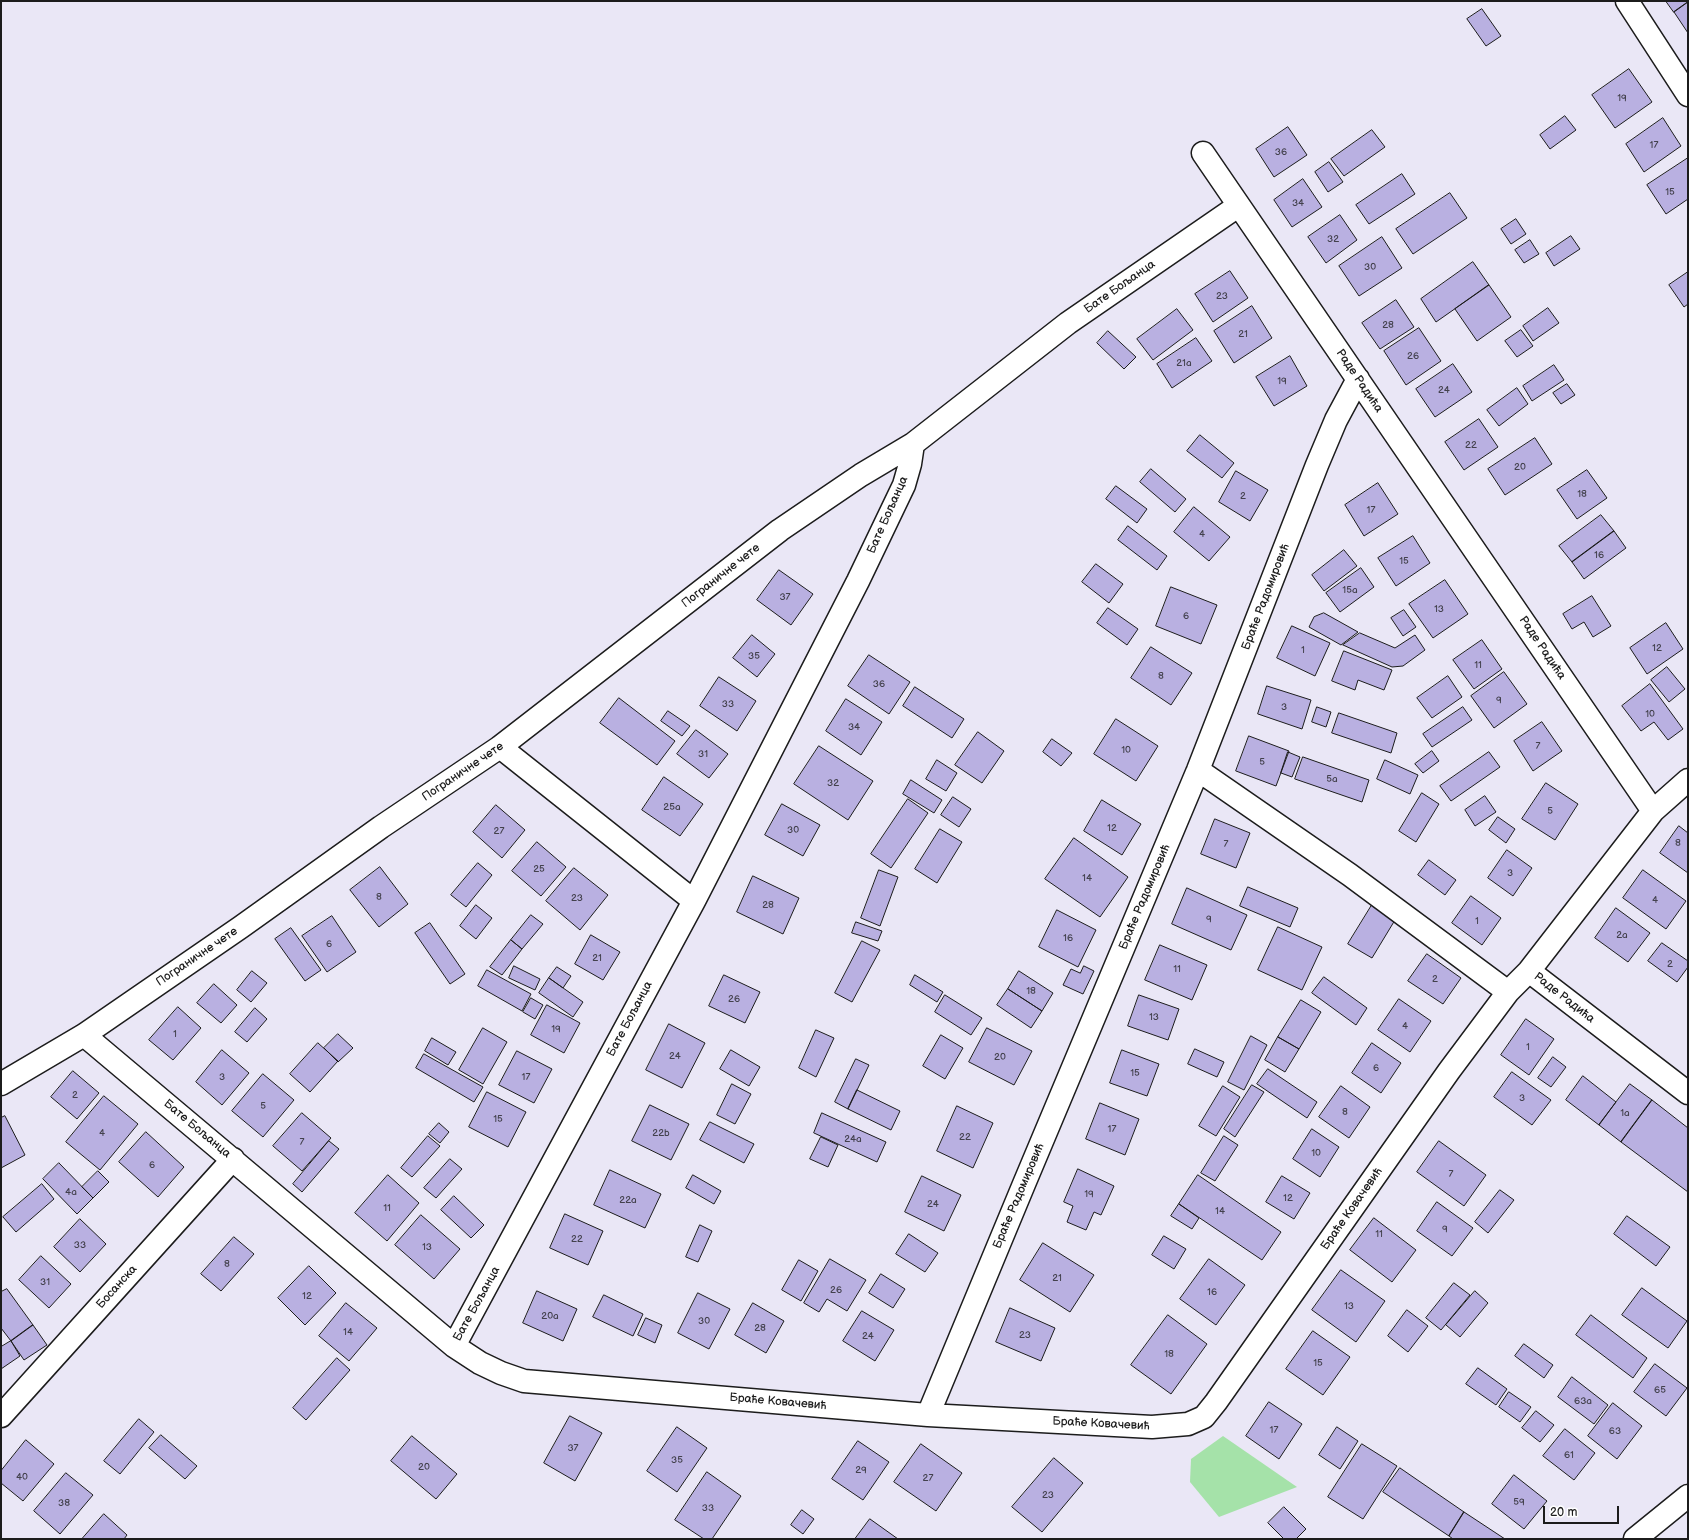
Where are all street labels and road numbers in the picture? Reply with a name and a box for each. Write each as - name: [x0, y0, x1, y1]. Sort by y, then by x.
- street label: Бате Бољанца: [1082, 257, 1158, 317]
- street label: Раде Радића: [1332, 346, 1386, 416]
- street label: Бате Бољанца: [864, 474, 912, 556]
- street label: Пограничне чете: [679, 541, 763, 611]
- street label: Браће Радомировић: [1239, 542, 1293, 652]
- street label: Раде Радића: [1515, 613, 1569, 683]
- street label: Пограничне чете: [419, 739, 507, 805]
- street label: Браће Радомировић: [1116, 842, 1174, 952]
- street label: Пограничне чете: [153, 924, 241, 990]
- street label: Раде Радића: [1531, 970, 1597, 1026]
- street label: Бате Бољанца: [604, 979, 656, 1059]
- street label: Бате Бољанца: [160, 1097, 234, 1161]
- street label: Браће Радомировић: [990, 1141, 1048, 1251]
- street label: Браће Ковачевић: [1318, 1165, 1386, 1253]
- street label: Босанска: [94, 1262, 140, 1312]
- street label: Бате Бољанца: [451, 1264, 503, 1344]
- street label: Браће Ковачевић: [729, 1391, 827, 1413]
- street label: Браће Ковачевић: [1052, 1414, 1150, 1434]

